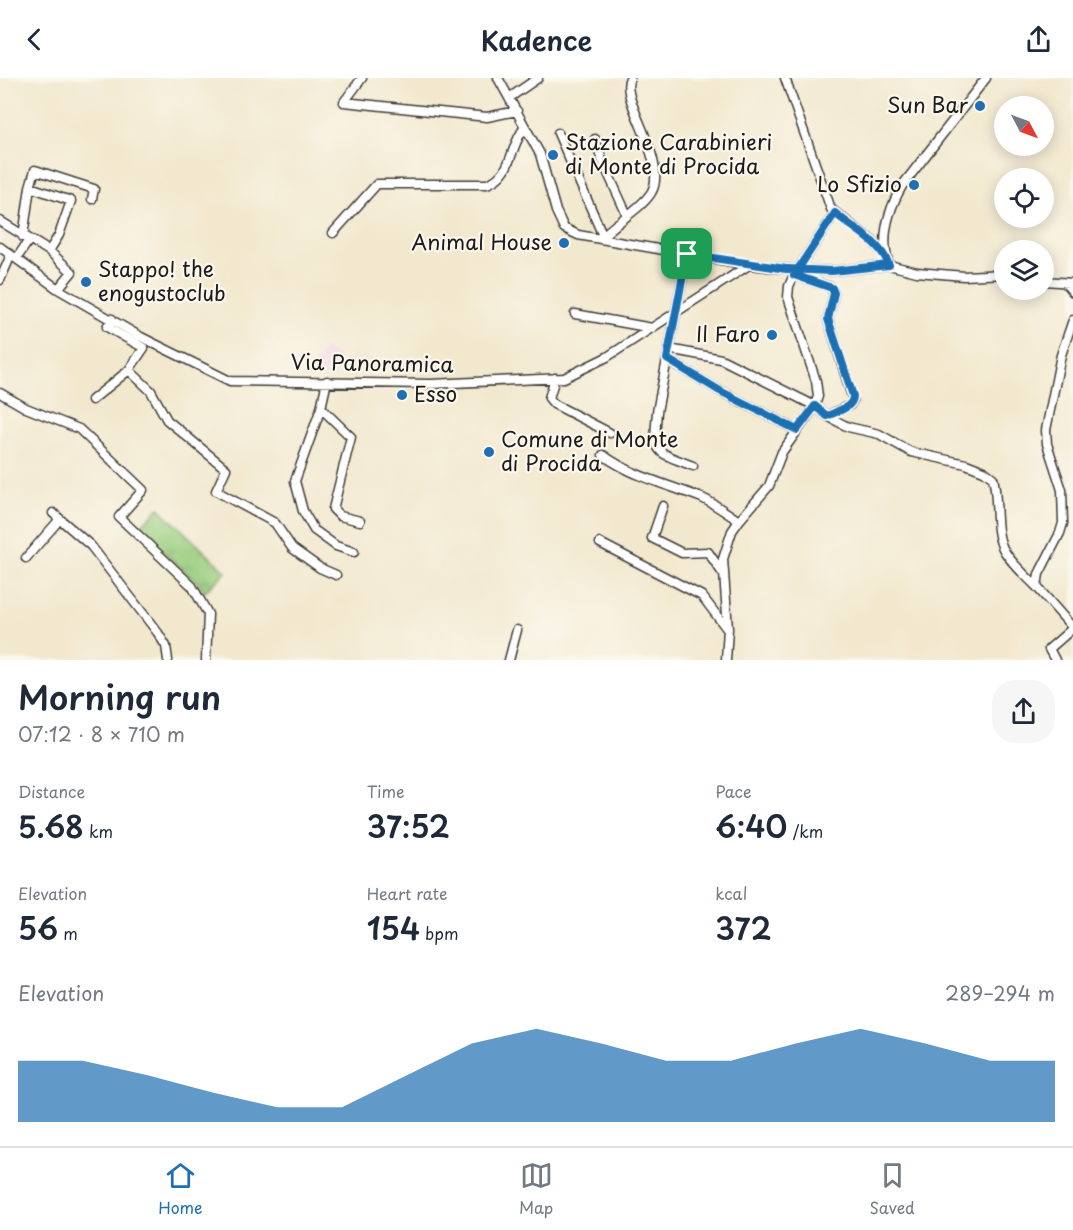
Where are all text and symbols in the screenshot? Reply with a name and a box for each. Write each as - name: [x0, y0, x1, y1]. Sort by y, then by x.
- text: Kadence: [481, 19, 592, 60]
- icon: back: [18, 23, 51, 56]
- icon: share: [1022, 23, 1055, 56]
- place label: Sun Bar: [887, 88, 969, 120]
- north arrow: [994, 96, 1054, 156]
- map controls: [994, 96, 1054, 300]
- marker: Sun Bar: [973, 99, 987, 113]
- place label: Stazione Carabinieri di Monte di Procida: [565, 125, 772, 181]
- marker: Stazione Carabinieri di Monte di Procida: [546, 148, 560, 162]
- place label: Lo Sfizio: [817, 167, 902, 199]
- button: locate: [994, 168, 1054, 228]
- marker: Lo Sfizio: [907, 178, 921, 192]
- place label: Animal House: [411, 225, 552, 257]
- pin: [661, 228, 712, 279]
- marker: Animal House: [557, 236, 571, 250]
- icon: arrive: [670, 237, 703, 270]
- button: layers: [994, 240, 1054, 300]
- place label: Stappo! the enogustoclub: [98, 252, 226, 308]
- marker: Stappo! the enogustoclub: [79, 275, 93, 289]
- place label: Il Faro: [696, 317, 760, 349]
- marker: Il Faro: [765, 328, 779, 342]
- street label: Via Panoramica: [290, 345, 455, 379]
- place label: Esso: [414, 377, 457, 409]
- marker: Esso: [395, 388, 409, 402]
- place label: Comune di Monte di Procida: [501, 422, 678, 478]
- marker: Comune di Monte di Procida: [482, 445, 496, 459]
- text: Morning run: [18, 671, 221, 721]
- button: share: [992, 680, 1055, 743]
- text: 07:12 · 8 × 710 m: [18, 719, 185, 749]
- text: Distance: [18, 779, 85, 803]
- text: Time: [367, 779, 404, 803]
- text: Pace: [715, 779, 751, 803]
- text: 5.68: [18, 803, 84, 848]
- text: 37:52: [367, 803, 450, 848]
- text: 6:40: [715, 803, 788, 848]
- text: km: [84, 819, 113, 843]
- text: /km: [788, 819, 823, 843]
- text: Elevation: [18, 881, 87, 905]
- text: Heart rate: [367, 881, 447, 905]
- text: kcal: [715, 881, 747, 905]
- text: 56: [18, 905, 58, 950]
- text: 154: [367, 905, 420, 950]
- text: 372: [715, 905, 772, 950]
- text: m: [58, 921, 78, 945]
- text: bpm: [420, 921, 459, 945]
- text: Elevation: [18, 978, 104, 1008]
- text: 289–294 m: [945, 978, 1055, 1008]
- tab: Home: [158, 1159, 203, 1219]
- tab: Map: [519, 1159, 553, 1219]
- tab: Saved: [869, 1159, 915, 1219]

